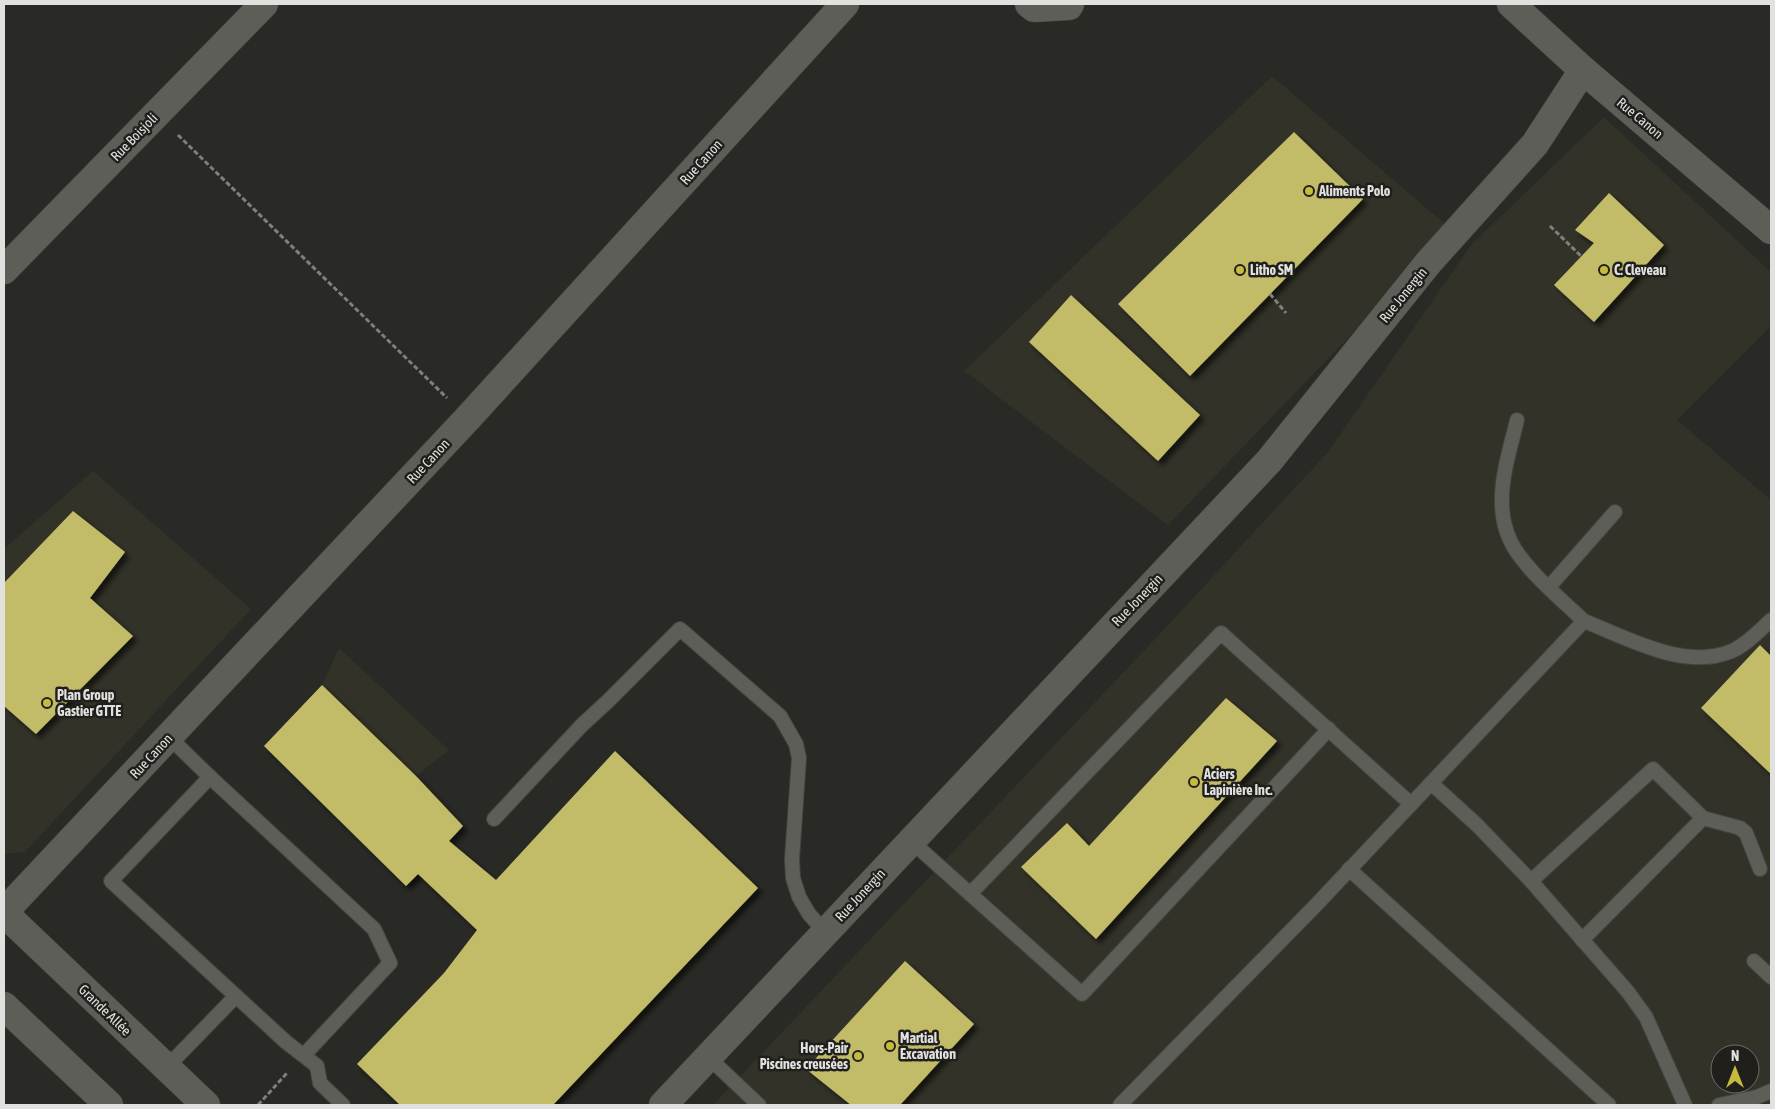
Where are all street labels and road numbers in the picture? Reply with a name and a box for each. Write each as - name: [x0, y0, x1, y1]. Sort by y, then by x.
- street label: Rue Canon: [1614, 94, 1666, 142]
- street label: Rue Boisjoli: [107, 110, 161, 164]
- street label: Rue Canon: [677, 136, 725, 188]
- street label: Rue Jonergin: [1376, 264, 1430, 326]
- street label: Rue Canon: [403, 435, 453, 487]
- street label: Rue Jonergin: [1108, 571, 1166, 629]
- street label: Rue Canon: [126, 730, 176, 782]
- street label: Rue Jonergin: [832, 865, 888, 925]
- street label: Grande Allée: [76, 981, 134, 1039]

